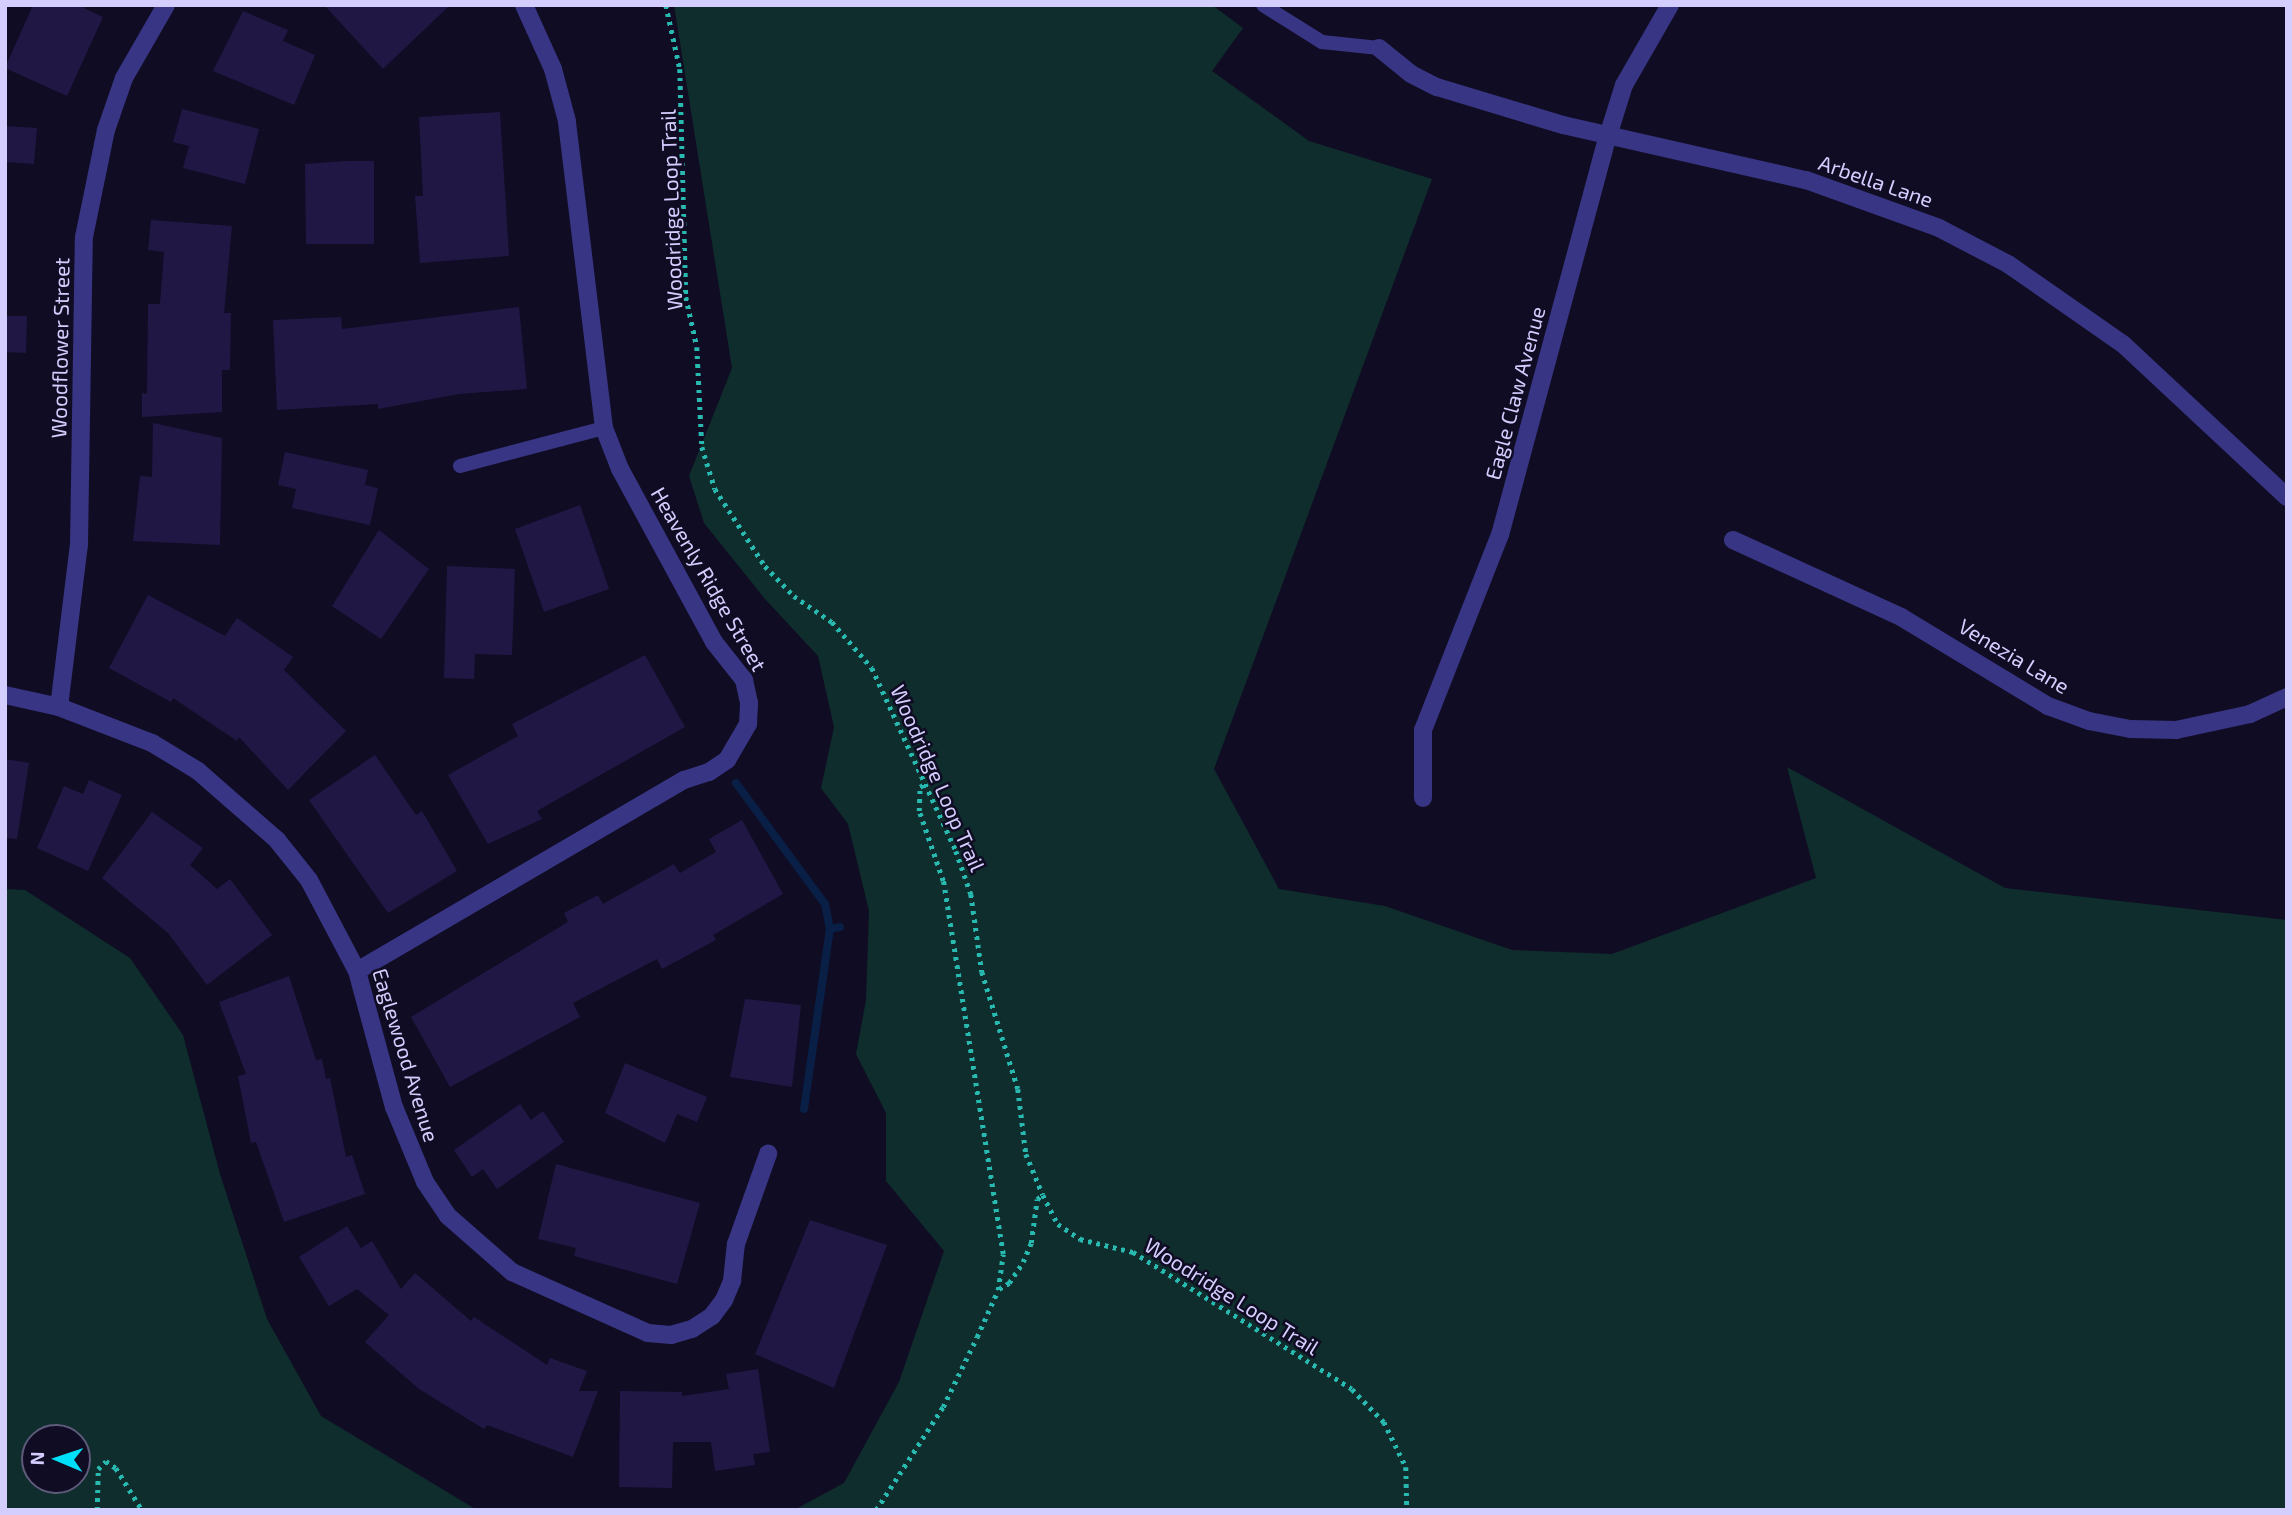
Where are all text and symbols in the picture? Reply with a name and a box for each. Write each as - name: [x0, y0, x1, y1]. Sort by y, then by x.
- street label: Woodridge Loop Trail: [655, 109, 687, 311]
- street label: Arbella Lane: [1816, 150, 1936, 212]
- street label: Woodflower Street: [46, 257, 74, 439]
- street label: Eagle Claw Avenue: [1480, 303, 1550, 483]
- street label: Heavenly Ridge Street: [646, 482, 772, 676]
- street label: Venezia Lane: [1954, 613, 2074, 699]
- street label: Woodridge Loop Trail: [885, 681, 991, 875]
- street label: Eaglewood Avenue: [368, 965, 444, 1145]
- street label: Woodridge Loop Trail: [1140, 1232, 1324, 1360]
- north arrow: [21, 1424, 91, 1494]
- text: N: [25, 1451, 48, 1466]

